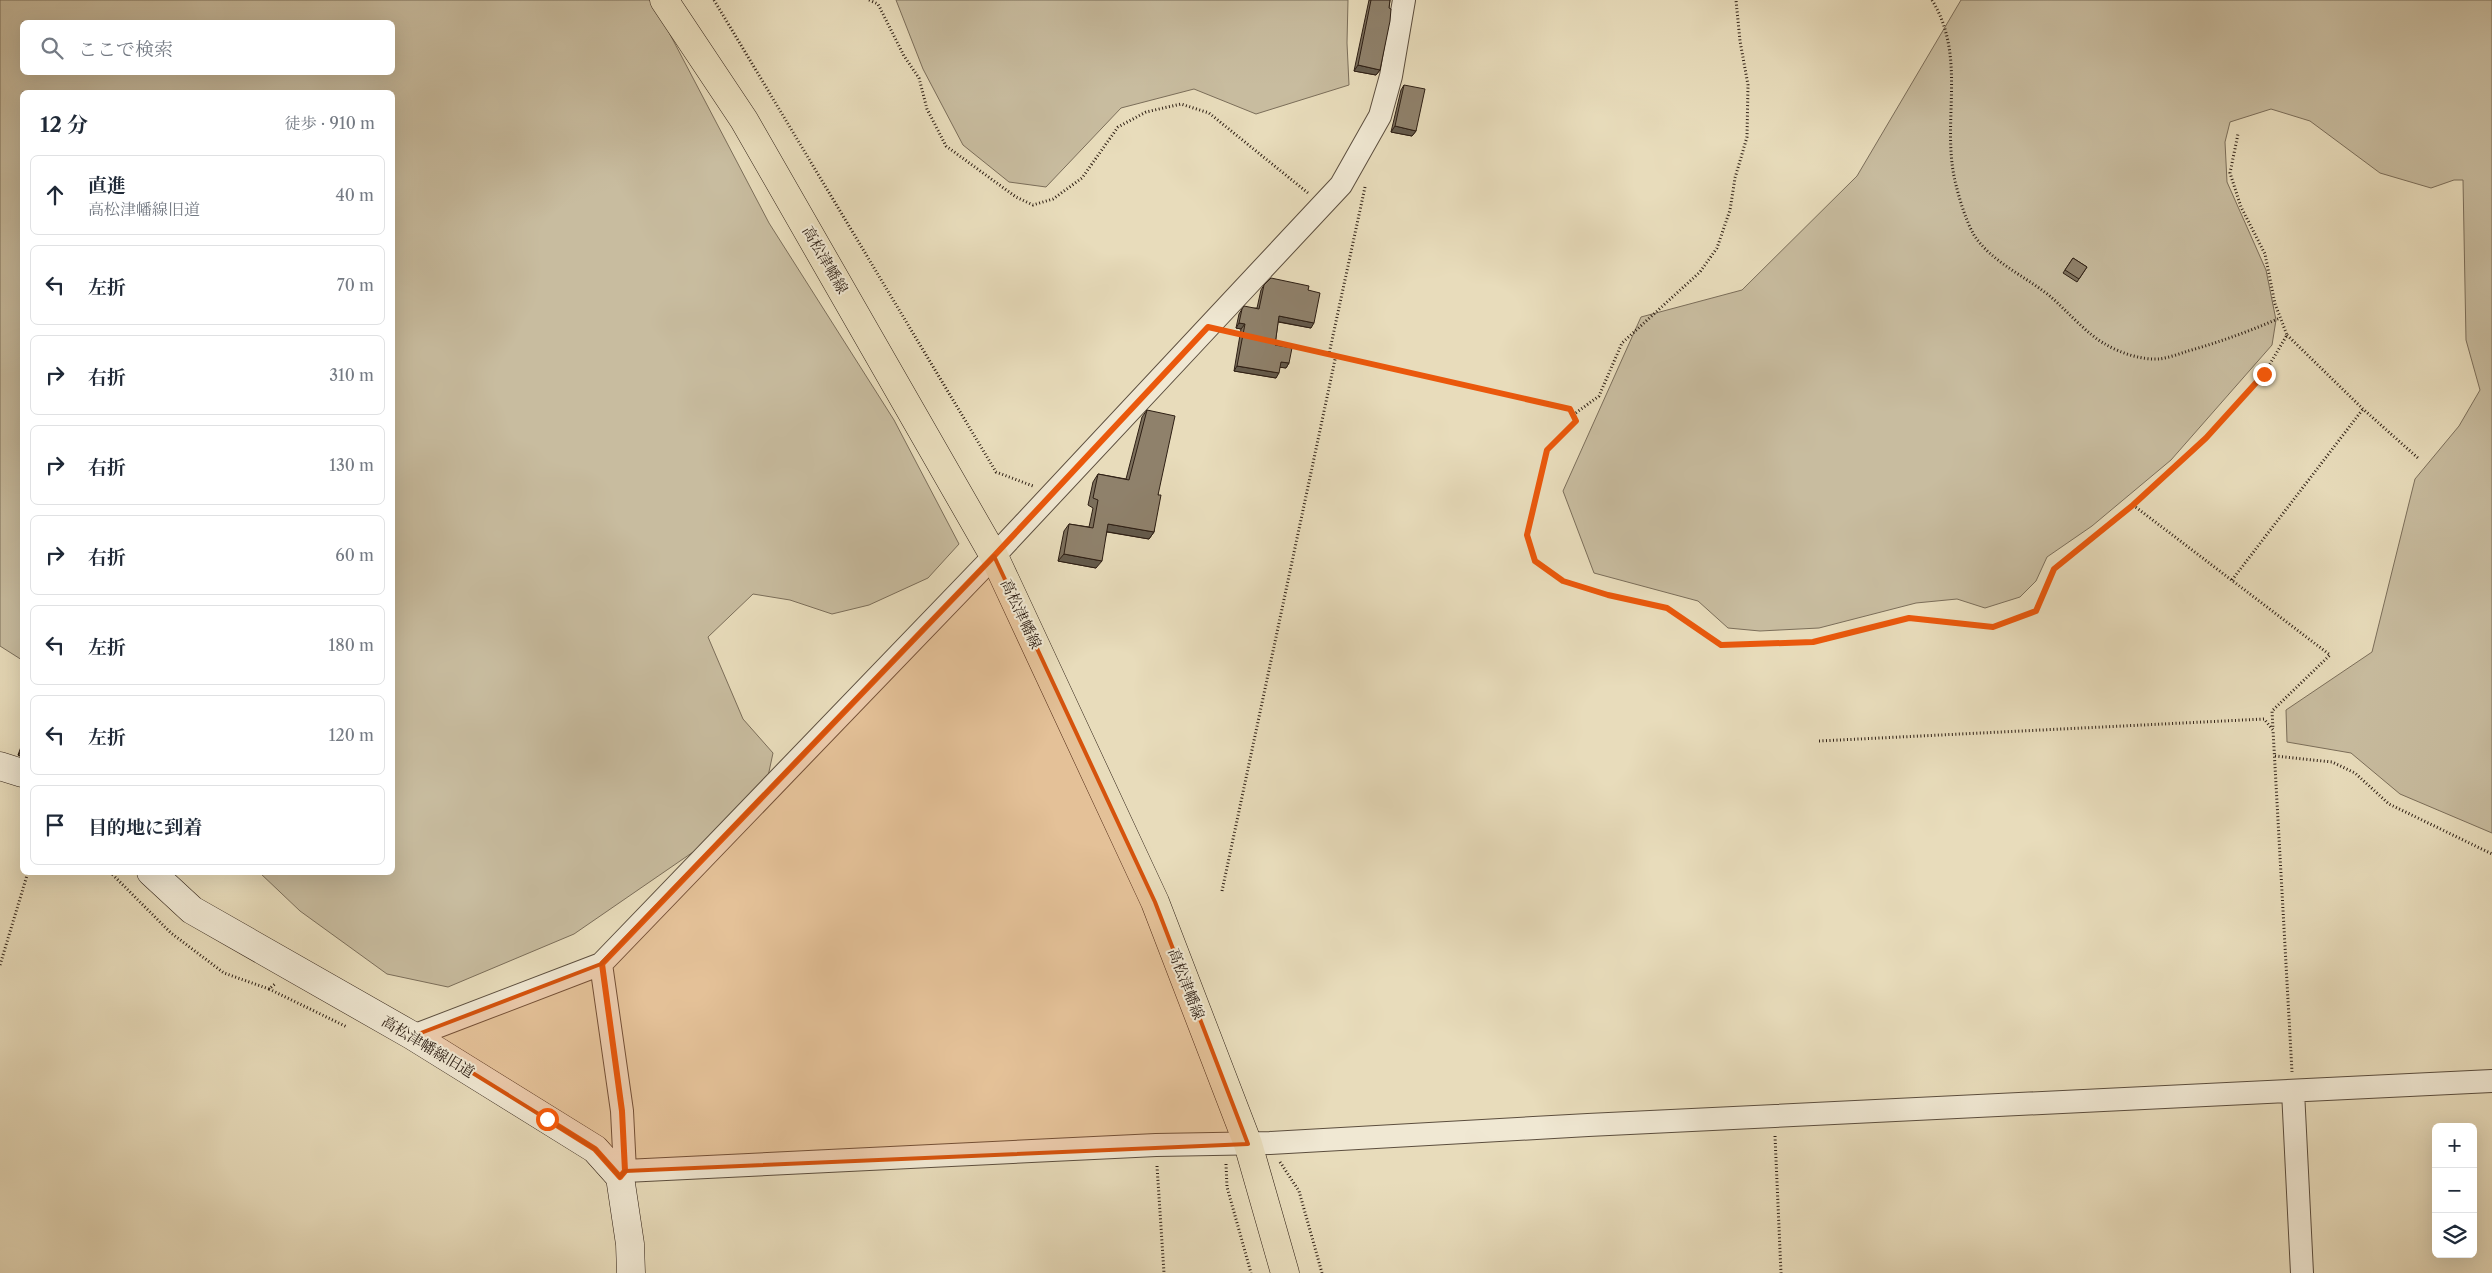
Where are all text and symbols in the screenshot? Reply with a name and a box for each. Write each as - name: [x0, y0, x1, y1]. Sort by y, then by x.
- search box: [20, 20, 395, 75]
- icon: search: [38, 34, 66, 62]
- text: ここで検索: [78, 38, 173, 61]
- text: 12 分: [40, 112, 88, 137]
- text: 徒歩 · 910 m: [285, 113, 375, 133]
- text: 直進: [88, 174, 126, 197]
- icon: ahead: [41, 181, 69, 209]
- text: 40 m: [335, 185, 374, 205]
- text: 高松津幡線旧道: [88, 199, 200, 219]
- street label: 高松津幡線: [798, 223, 852, 297]
- icon: left: [41, 271, 69, 299]
- text: 70 m: [337, 275, 374, 295]
- text: 左折: [88, 276, 126, 299]
- icon: right: [41, 361, 69, 389]
- route end: [2253, 363, 2276, 386]
- text: 310 m: [329, 365, 374, 385]
- text: 右折: [88, 366, 126, 389]
- icon: right: [41, 451, 69, 479]
- text: 130 m: [329, 455, 374, 475]
- text: 右折: [88, 456, 126, 479]
- icon: right: [41, 541, 69, 569]
- text: 60 m: [335, 545, 374, 565]
- text: 右折: [88, 546, 126, 569]
- street label: 高松津幡線: [997, 576, 1046, 652]
- icon: left: [41, 631, 69, 659]
- text: 180 m: [328, 635, 374, 655]
- text: 左折: [88, 636, 126, 659]
- icon: left: [41, 721, 69, 749]
- text: 120 m: [329, 725, 374, 745]
- text: 左折: [88, 726, 126, 749]
- icon: arrive: [41, 811, 69, 839]
- text: 目的地に到着: [88, 816, 202, 839]
- street label: 高松津幡線: [1164, 945, 1209, 1022]
- street label: 高松津幡線旧道: [378, 1011, 478, 1082]
- route start: [536, 1108, 559, 1131]
- map controls: [2432, 1123, 2477, 1258]
- button: +: [2432, 1123, 2477, 1168]
- button: −: [2432, 1168, 2477, 1213]
- button: layers: [2432, 1213, 2477, 1258]

